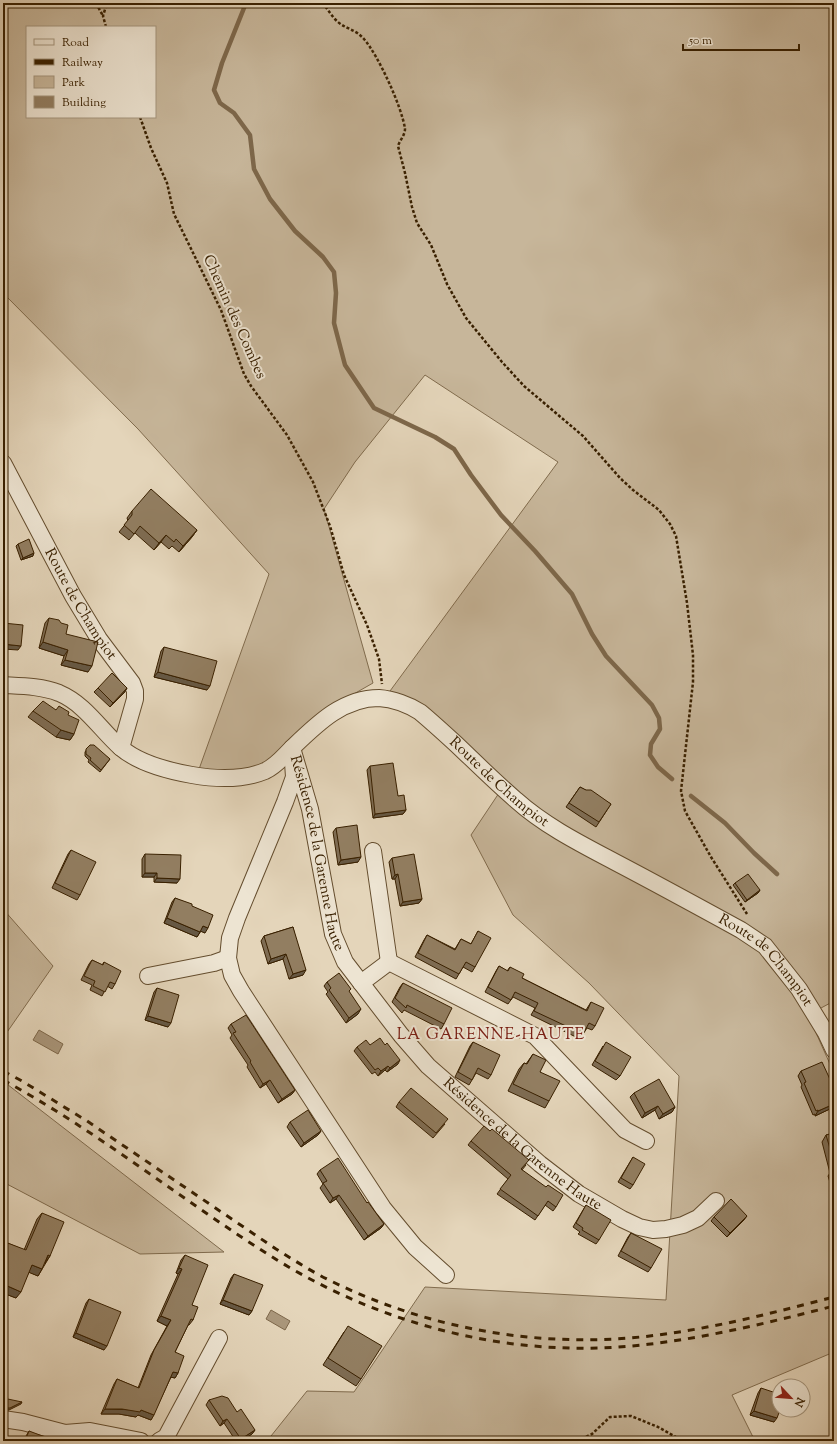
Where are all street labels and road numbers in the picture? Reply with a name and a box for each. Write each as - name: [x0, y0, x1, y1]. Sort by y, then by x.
- street label: Chemin des Combes: [197, 251, 271, 383]
- street label: Route de Champiot: [39, 544, 122, 664]
- street label: Route de Champiot: [444, 732, 553, 832]
- street label: Résidence de la Garenne Haute: [284, 753, 350, 954]
- street label: Route de Champiot: [715, 909, 818, 1011]
- street label: Résidence de la Garenne Haute: [438, 1073, 606, 1216]

